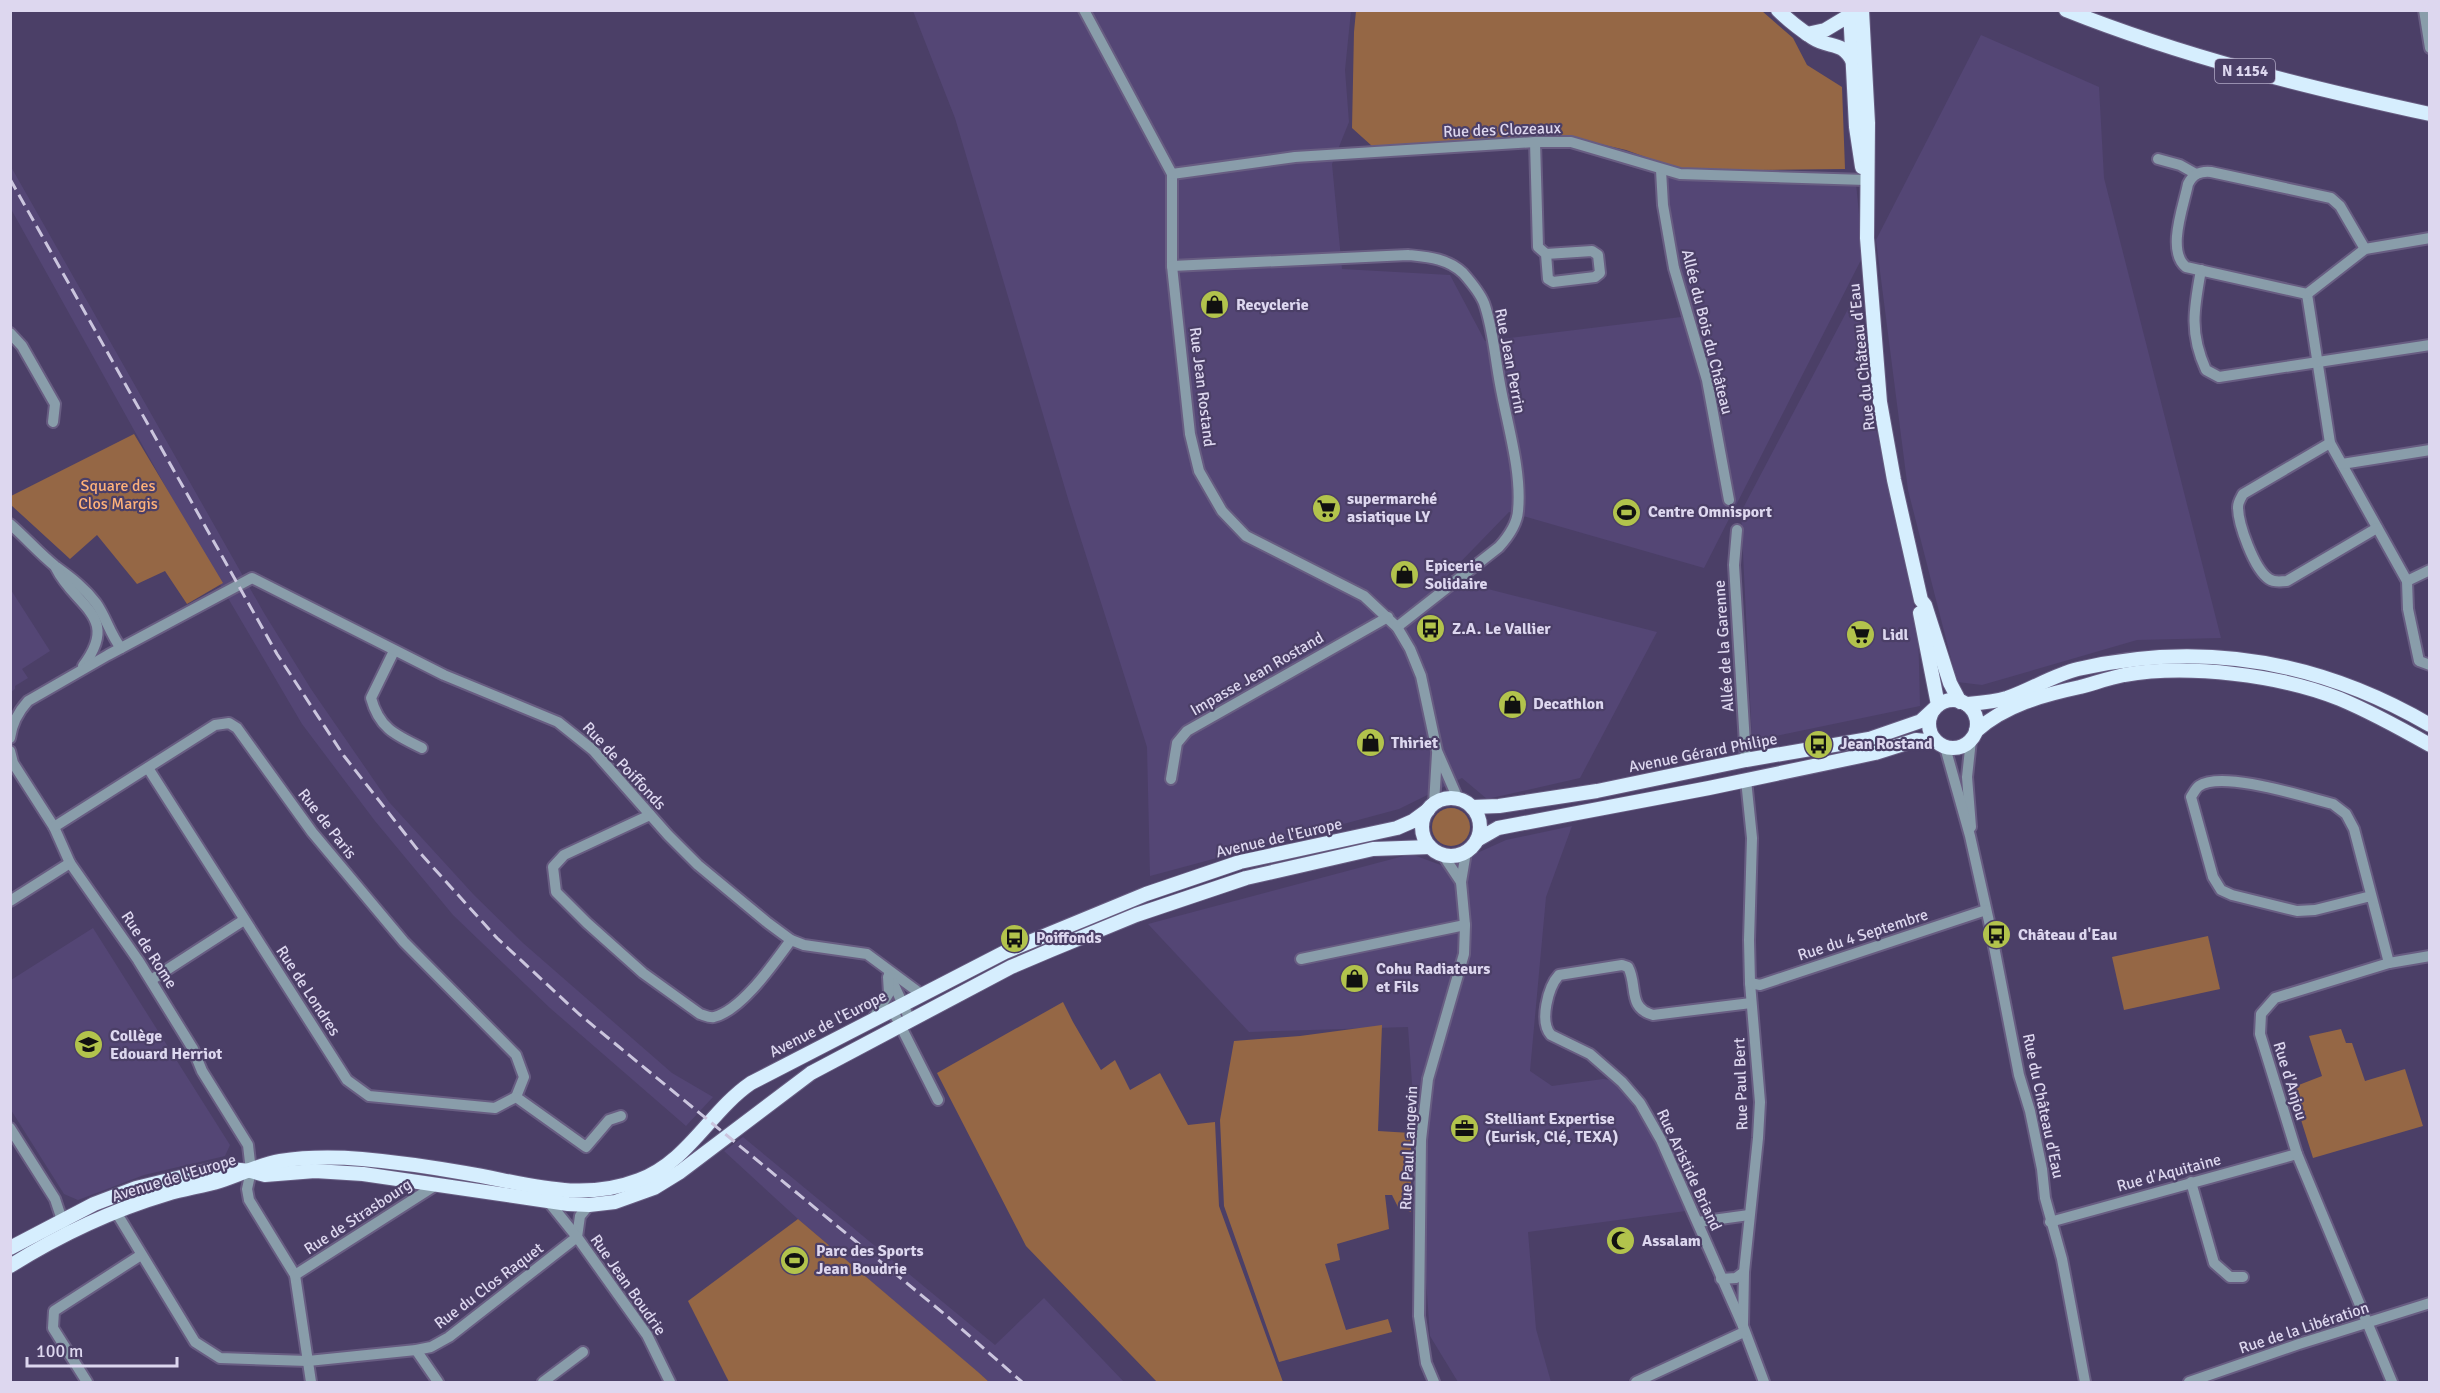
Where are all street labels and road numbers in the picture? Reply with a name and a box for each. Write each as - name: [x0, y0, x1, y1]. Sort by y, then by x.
- road number: N 1154: [2215, 59, 2275, 83]
- street label: Rue des Clozeaux: [1443, 118, 1562, 142]
- street label: Allée du Bois du Château: [1677, 247, 1737, 417]
- street label: Rue du Château d'Eau: [1844, 282, 1880, 432]
- street label: Rue Jean Perrin: [1490, 307, 1530, 415]
- street label: Rue Jean Rostand: [1185, 326, 1219, 448]
- street label: Allée de la Garenne: [1709, 579, 1739, 713]
- street label: Impasse Jean Rostand: [1187, 628, 1327, 720]
- street label: Rue de Poiffonds: [578, 718, 670, 814]
- street label: Avenue Gérard Philipe: [1627, 729, 1779, 777]
- street label: Rue de Paris: [293, 785, 361, 863]
- street label: Avenue de l'Europe: [1214, 814, 1344, 862]
- street label: Rue du 4 Septembre: [1795, 904, 1931, 966]
- street label: Rue de Rome: [117, 908, 181, 992]
- street label: Rue de Londres: [271, 942, 345, 1040]
- street label: Avenue de l'Europe: [766, 986, 890, 1062]
- street label: Rue du Château d'Eau: [2018, 1032, 2068, 1180]
- street label: Rue Paul Bert: [1729, 1037, 1753, 1131]
- street label: Rue d'Anjou: [2269, 1039, 2311, 1123]
- street label: Rue Paul Langevin: [1396, 1085, 1422, 1211]
- street label: Rue Aristide Briand: [1652, 1106, 1726, 1234]
- street label: Rue d'Aquitaine: [2115, 1149, 2223, 1197]
- street label: Avenue de l'Europe: [109, 1150, 239, 1206]
- street label: Rue de Strasbourg: [300, 1175, 416, 1259]
- street label: Rue Jean Boudrie: [586, 1231, 670, 1339]
- street label: Rue du Clos Raquet: [430, 1238, 548, 1334]
- street label: Rue de la Libération: [2236, 1298, 2372, 1358]

